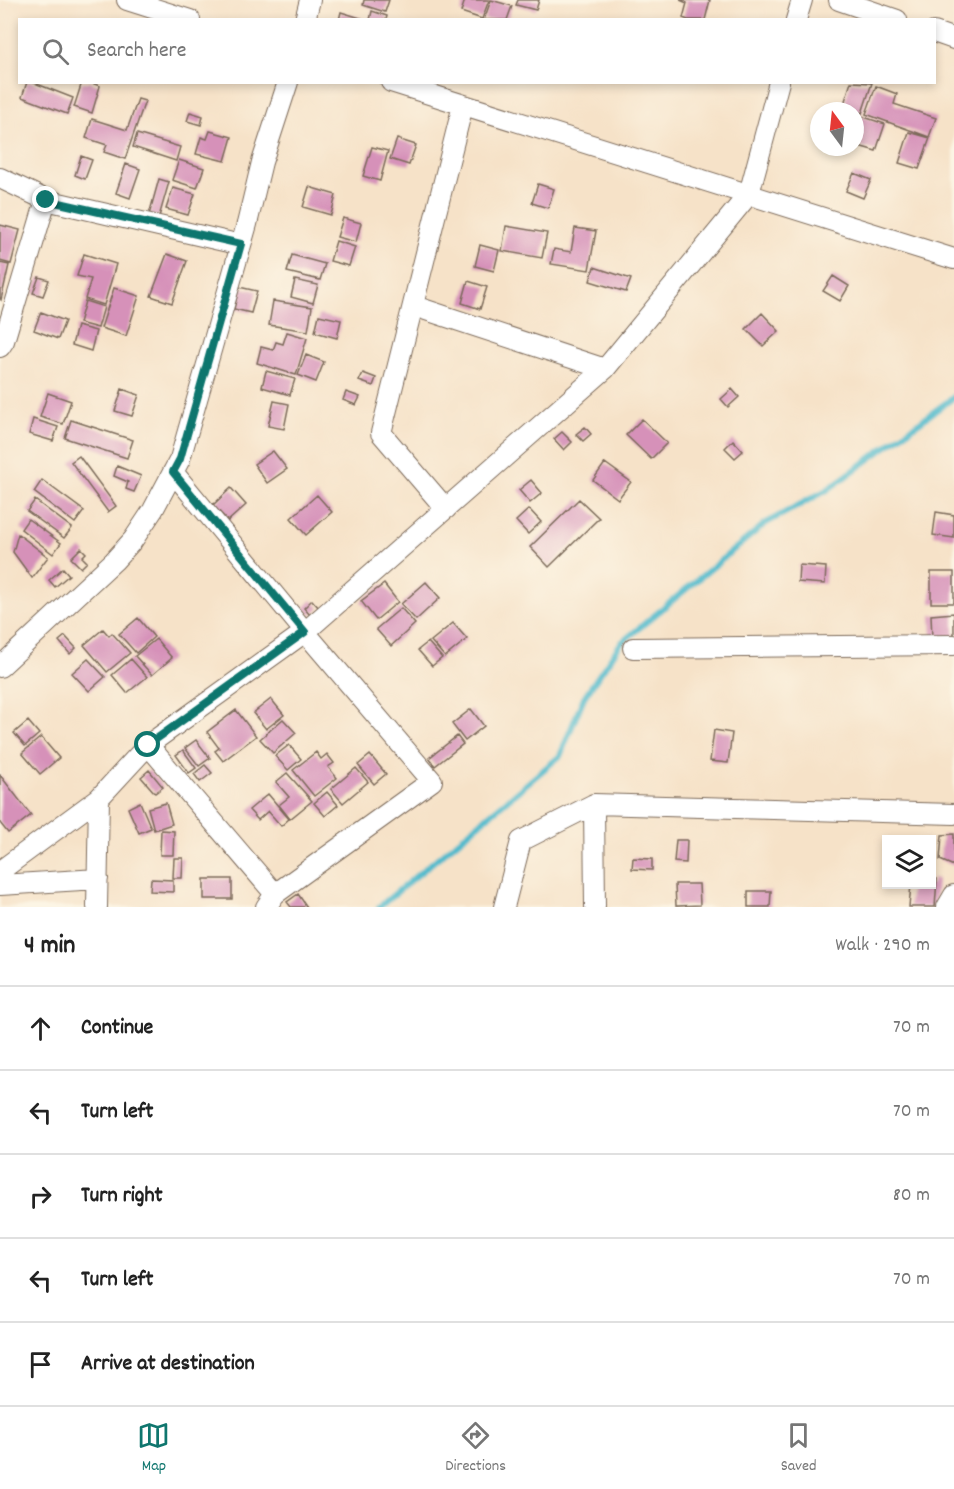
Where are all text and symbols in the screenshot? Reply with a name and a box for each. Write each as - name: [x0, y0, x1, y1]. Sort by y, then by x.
- search box: [18, 18, 936, 84]
- icon: search: [39, 35, 72, 68]
- text: Search here: [87, 36, 186, 67]
- north arrow: [810, 102, 864, 156]
- route end: [32, 186, 58, 212]
- route start: [134, 731, 160, 757]
- map controls: [882, 835, 936, 889]
- button: layers: [882, 835, 936, 889]
- text: 4 min: [24, 928, 75, 965]
- text: Walk · 290 m: [835, 932, 930, 960]
- icon: ahead: [24, 1012, 57, 1045]
- text: Continue: [81, 1013, 153, 1044]
- text: 70 m: [893, 1014, 930, 1042]
- icon: left: [24, 1096, 57, 1129]
- text: Turn left: [81, 1097, 153, 1128]
- text: 70 m: [893, 1098, 930, 1126]
- icon: right: [24, 1180, 57, 1213]
- text: Turn right: [81, 1181, 163, 1212]
- text: 80 m: [893, 1182, 930, 1210]
- icon: left: [24, 1264, 57, 1297]
- text: Turn left: [81, 1265, 153, 1296]
- text: 70 m: [893, 1266, 930, 1294]
- icon: arrive: [24, 1348, 57, 1381]
- text: Arrive at destination: [81, 1349, 255, 1380]
- tab: Map: [137, 1419, 170, 1478]
- tab: Directions: [445, 1419, 506, 1478]
- tab: Saved: [781, 1419, 817, 1478]

